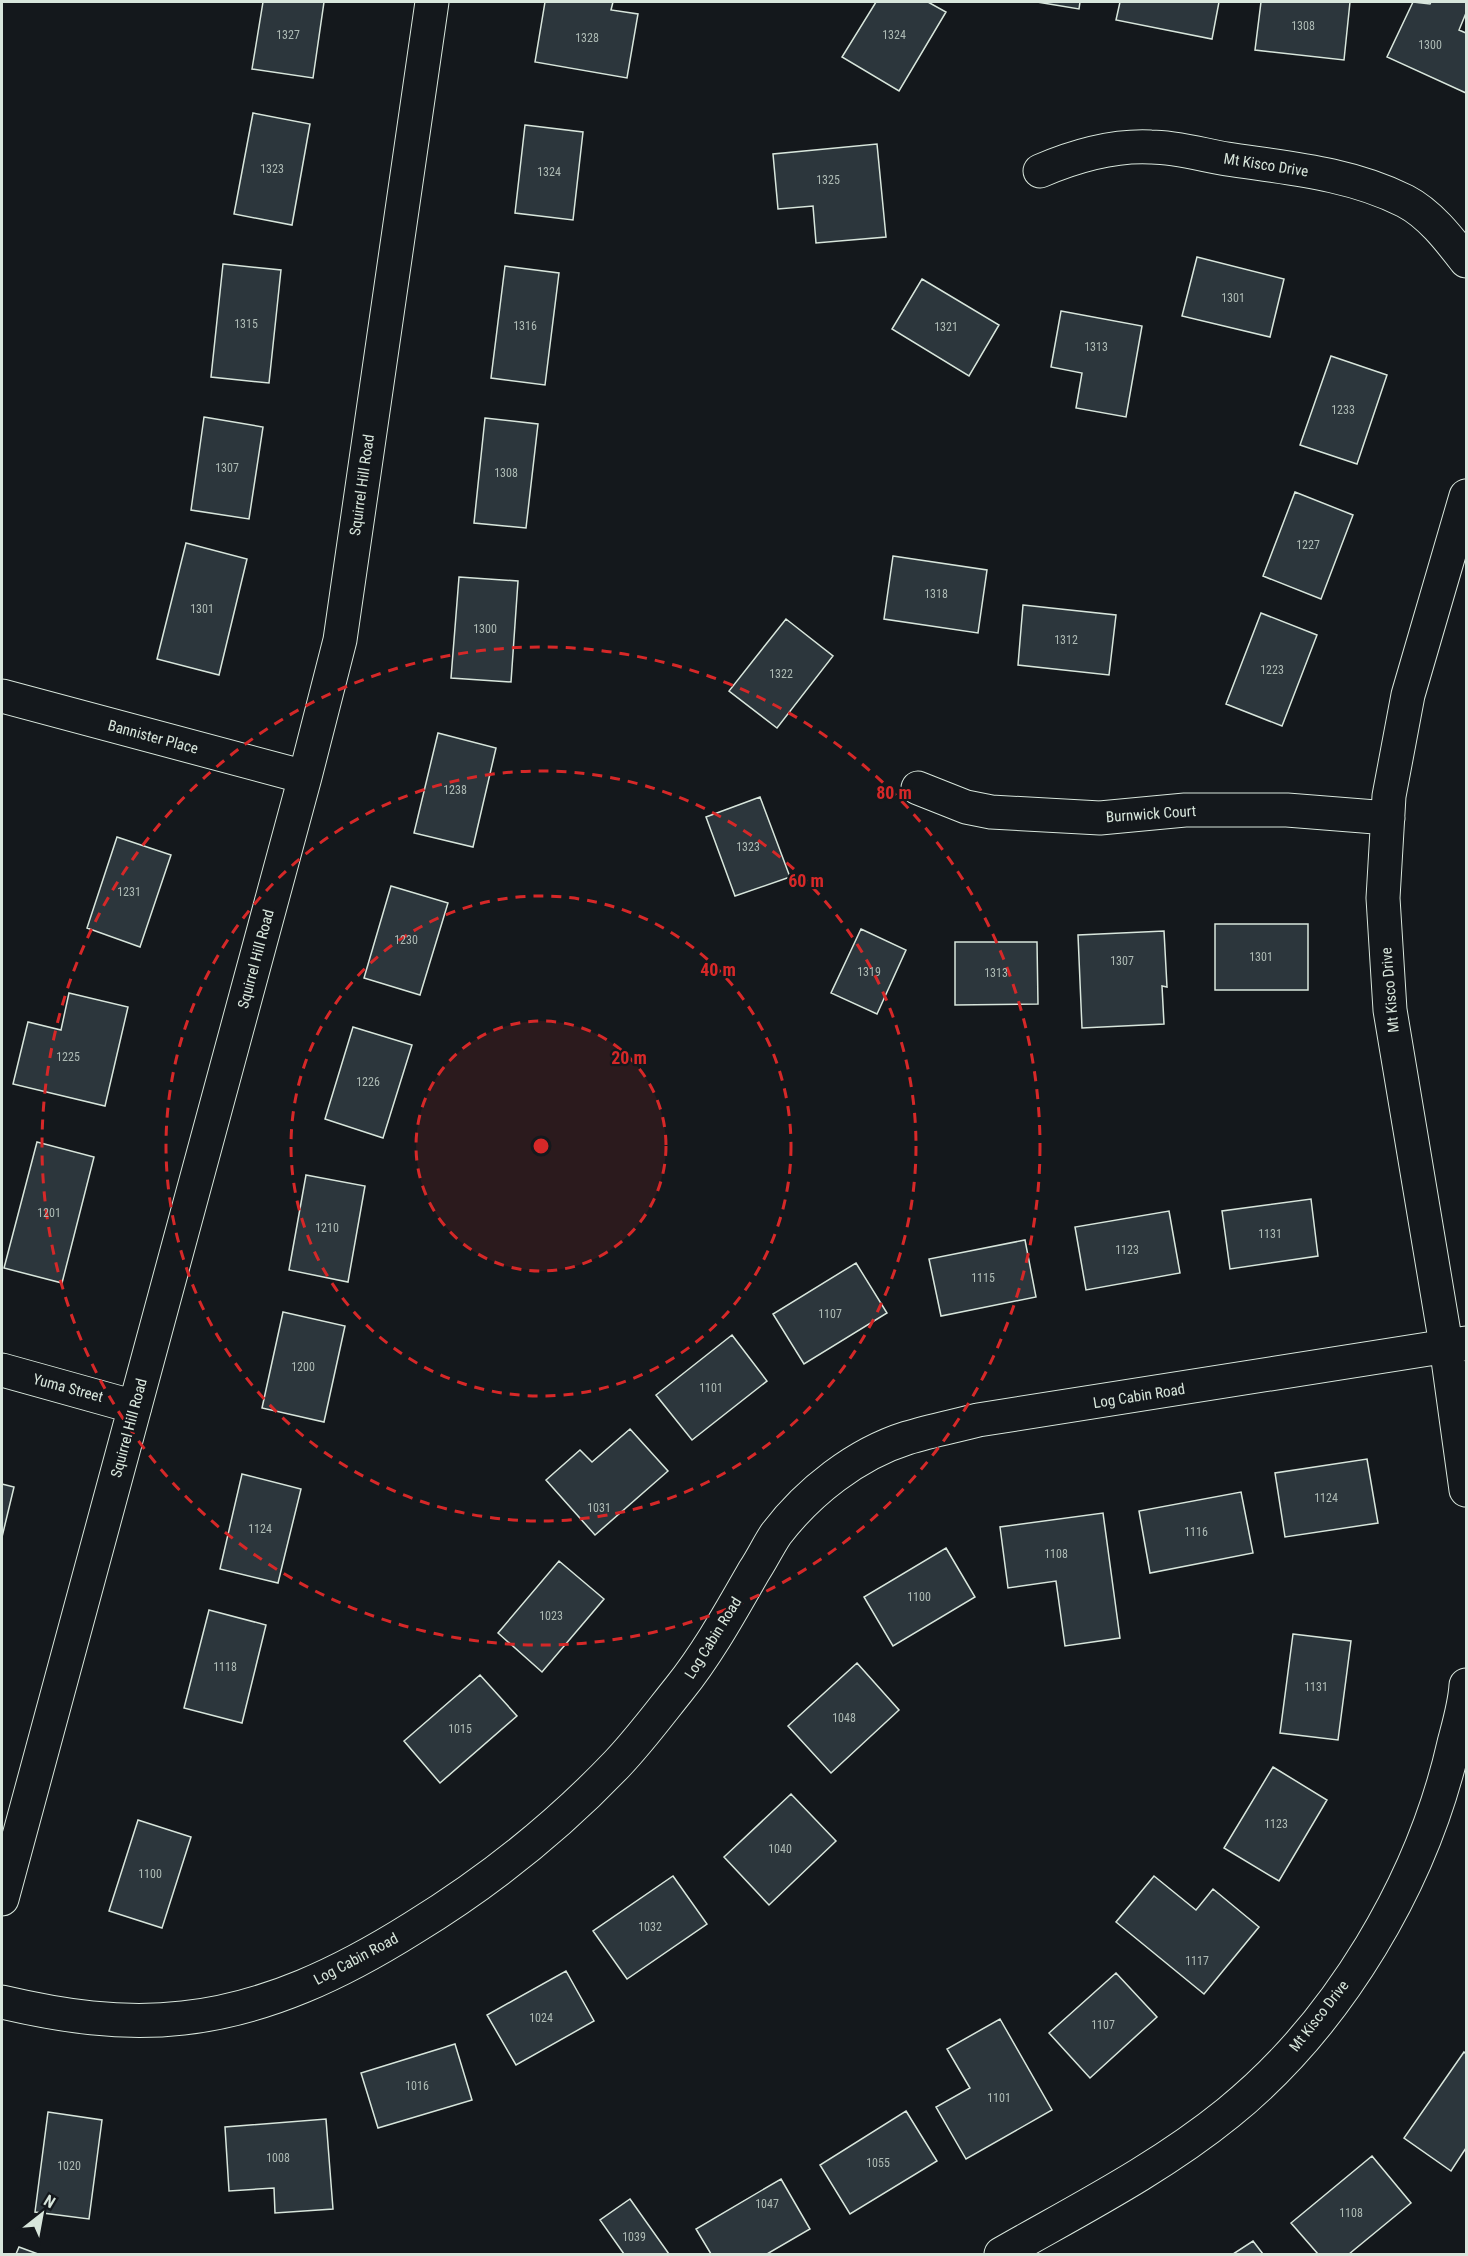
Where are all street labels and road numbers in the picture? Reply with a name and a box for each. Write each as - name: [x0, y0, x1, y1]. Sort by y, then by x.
- street label: Mt Kisco Drive: [1222, 149, 1310, 181]
- street label: Squirrel Hill Road: [346, 433, 378, 537]
- street label: Bannister Place: [106, 716, 200, 758]
- street label: Burnwick Court: [1105, 802, 1197, 826]
- street label: Squirrel Hill Road: [234, 907, 278, 1011]
- street label: Mt Kisco Drive: [1377, 947, 1403, 1033]
- street label: Yuma Street: [31, 1370, 105, 1406]
- street label: Squirrel Hill Road: [107, 1376, 151, 1480]
- street label: Log Cabin Road: [1092, 1380, 1186, 1412]
- street label: Log Cabin Road: [681, 1594, 745, 1682]
- street label: Log Cabin Road: [311, 1929, 401, 1989]
- street label: Mt Kisco Drive: [1286, 1977, 1352, 2055]

